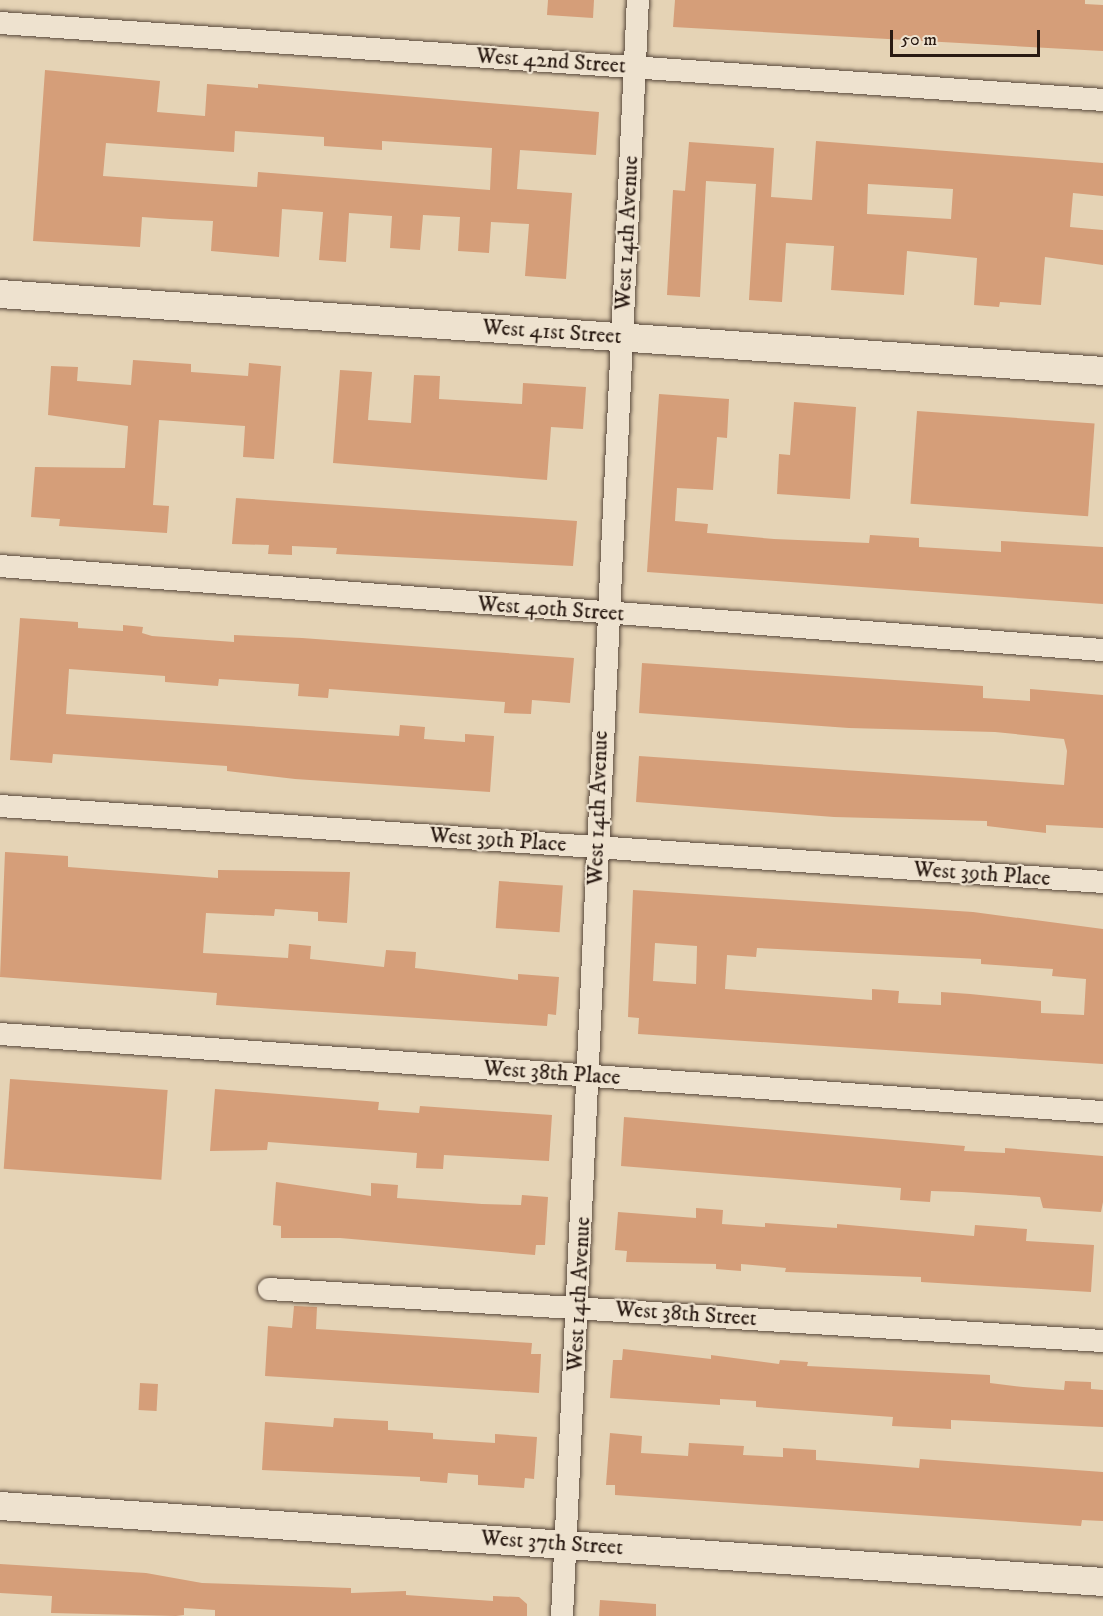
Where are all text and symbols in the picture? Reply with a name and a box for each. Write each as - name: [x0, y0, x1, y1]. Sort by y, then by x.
- scale bar: [893, 18, 1043, 56]
- text: 50 m: [901, 29, 937, 51]
- street label: West 42nd Street: [475, 43, 627, 79]
- street label: West 14th Avenue: [610, 155, 644, 311]
- street label: West 41st Street: [482, 314, 622, 350]
- street label: West 40th Street: [477, 591, 625, 627]
- street label: West 14th Avenue: [582, 730, 614, 886]
- street label: West 39th Place: [429, 822, 567, 858]
- street label: West 39th Place: [913, 856, 1051, 892]
- street label: West 38th Place: [483, 1055, 621, 1091]
- street label: West 14th Avenue: [562, 1216, 596, 1372]
- street label: West 38th Street: [614, 1296, 758, 1332]
- street label: West 37th Street: [480, 1525, 624, 1561]

